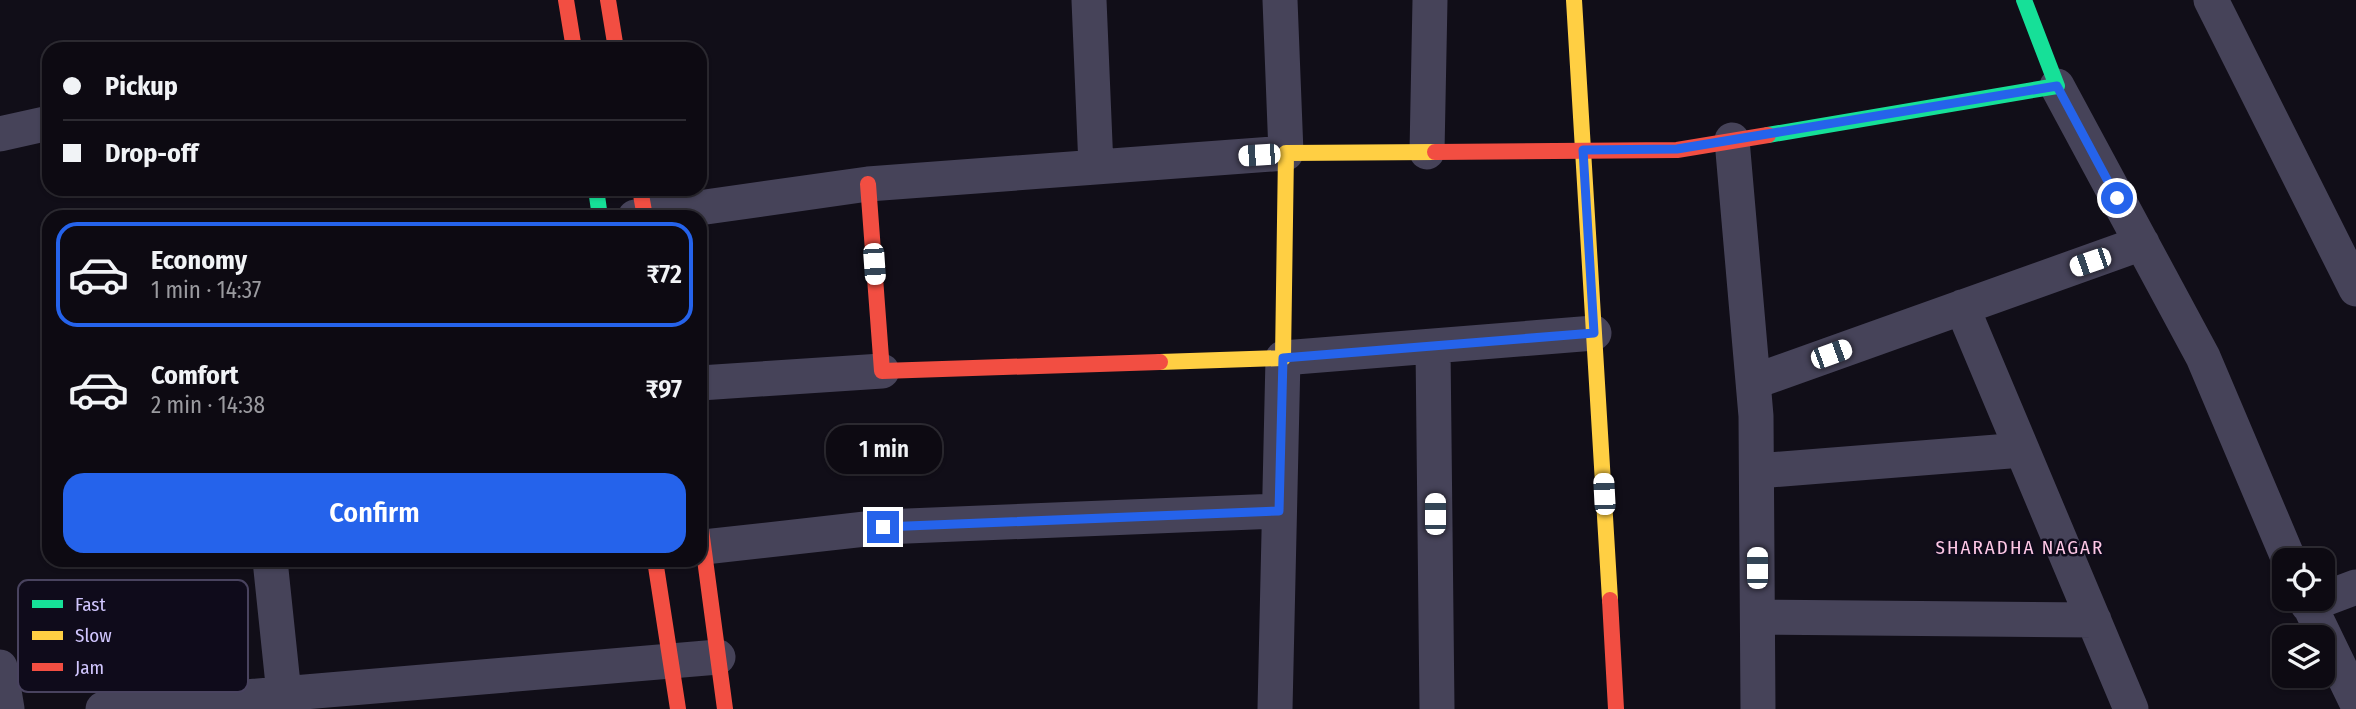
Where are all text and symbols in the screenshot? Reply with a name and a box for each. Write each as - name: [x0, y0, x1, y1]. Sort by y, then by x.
- text: Pickup: [105, 71, 178, 102]
- text: Drop-off: [105, 138, 198, 169]
- car: [1238, 143, 1281, 167]
- route start: [2101, 182, 2133, 214]
- car: [863, 242, 886, 286]
- icon: car: [67, 243, 130, 306]
- text: Economy: [151, 245, 247, 276]
- car: [2067, 245, 2114, 279]
- text: ₹72: [647, 259, 682, 290]
- text: 1 min · 14:37: [151, 276, 261, 304]
- car: [1808, 337, 1855, 371]
- icon: car: [67, 358, 130, 421]
- text: Comfort: [151, 360, 239, 391]
- text: ₹97: [645, 374, 682, 405]
- text: 2 min · 14:38: [151, 391, 265, 419]
- callout: 1 min: [825, 426, 941, 475]
- text: 1 min: [859, 435, 909, 463]
- car: [1593, 472, 1616, 516]
- button: Confirm: [63, 473, 686, 553]
- car: [1425, 493, 1446, 535]
- route end: [867, 511, 899, 543]
- district label: SHARADHA NAGAR: [1936, 536, 2104, 559]
- car: [1747, 547, 1768, 589]
- map controls: [2272, 548, 2335, 688]
- button: locate: [2272, 548, 2335, 611]
- legend: [18, 580, 248, 692]
- text: Fast: [75, 593, 106, 616]
- text: Slow: [75, 624, 112, 647]
- button: layers: [2272, 625, 2335, 688]
- text: Jam: [75, 656, 104, 679]

